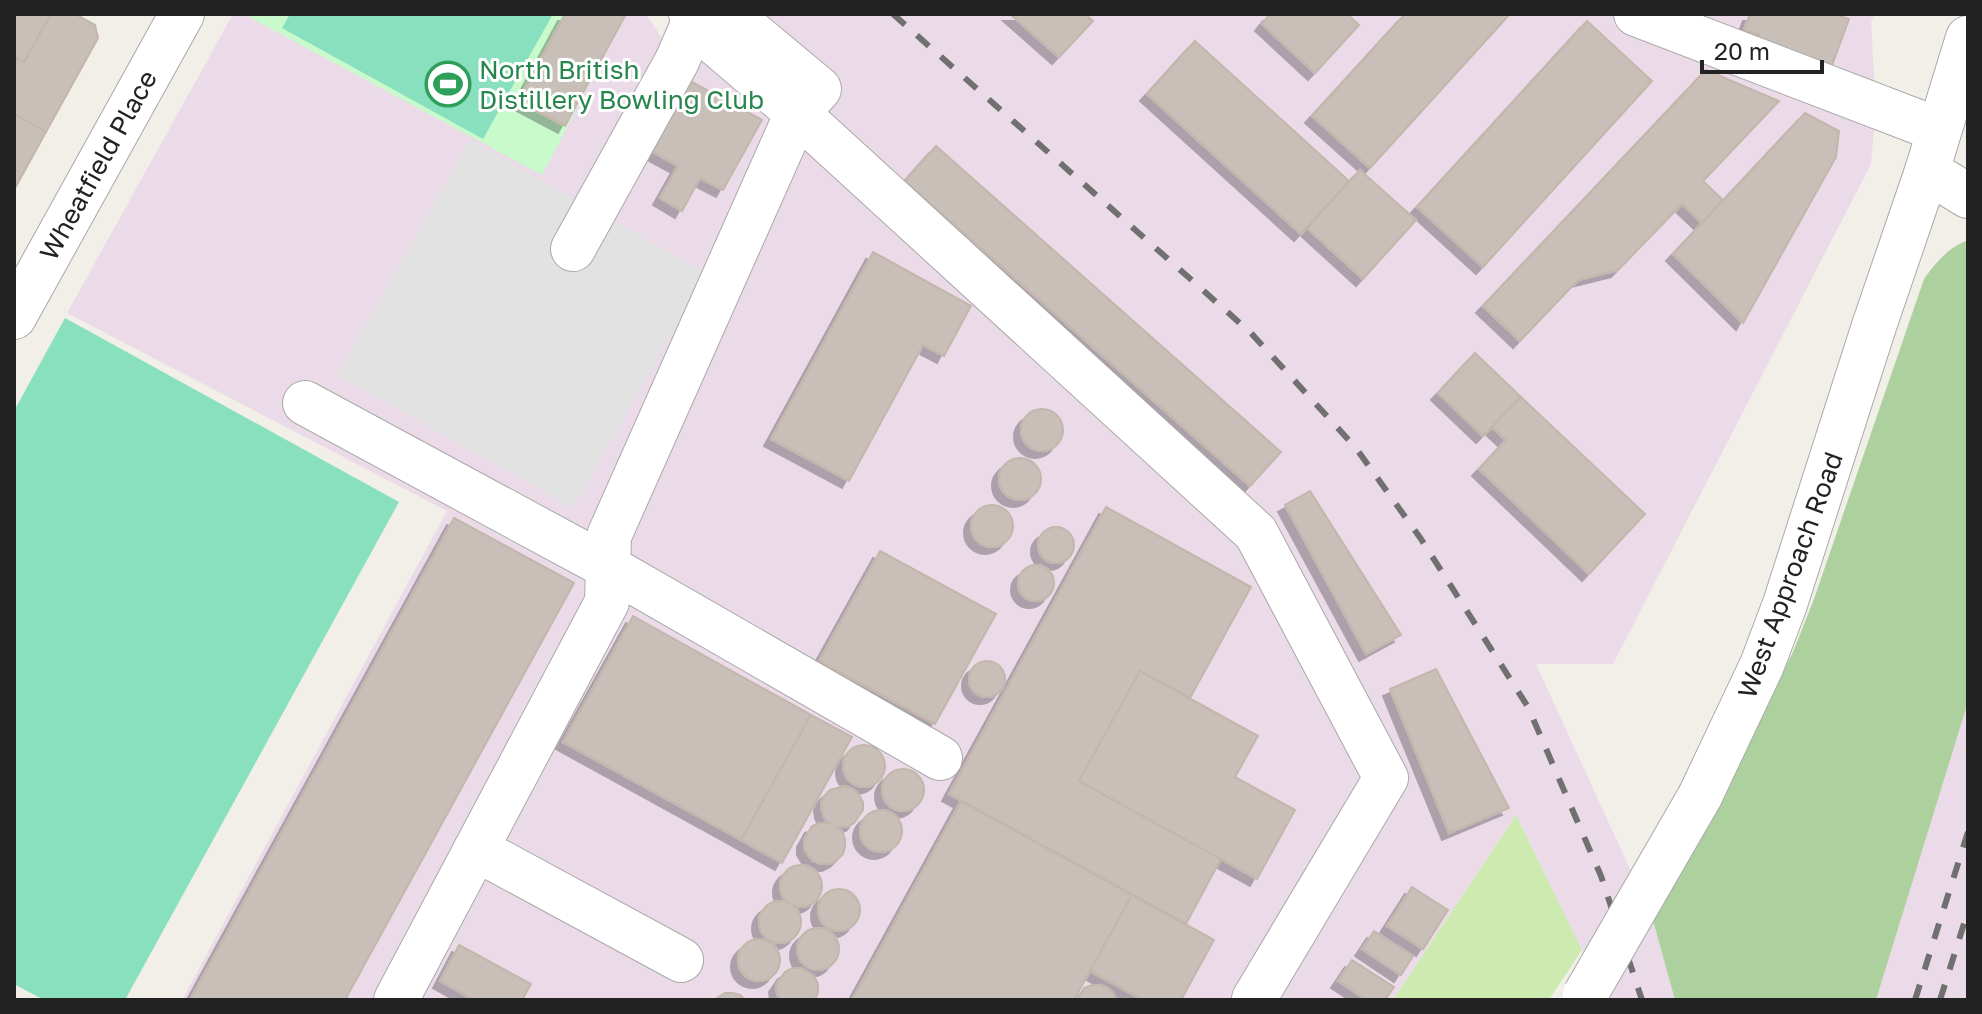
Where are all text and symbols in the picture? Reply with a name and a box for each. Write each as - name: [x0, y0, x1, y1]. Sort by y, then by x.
- scale bar: [1702, 24, 1822, 74]
- text: 20 m: [1714, 36, 1770, 65]
- place label: North British Distillery Bowling Club: [479, 54, 764, 115]
- sports icon: North British Distillery Bowling Club: [424, 60, 472, 108]
- street label: Wheatfield Place: [33, 65, 163, 265]
- street label: West Approach Road: [1731, 448, 1849, 702]

